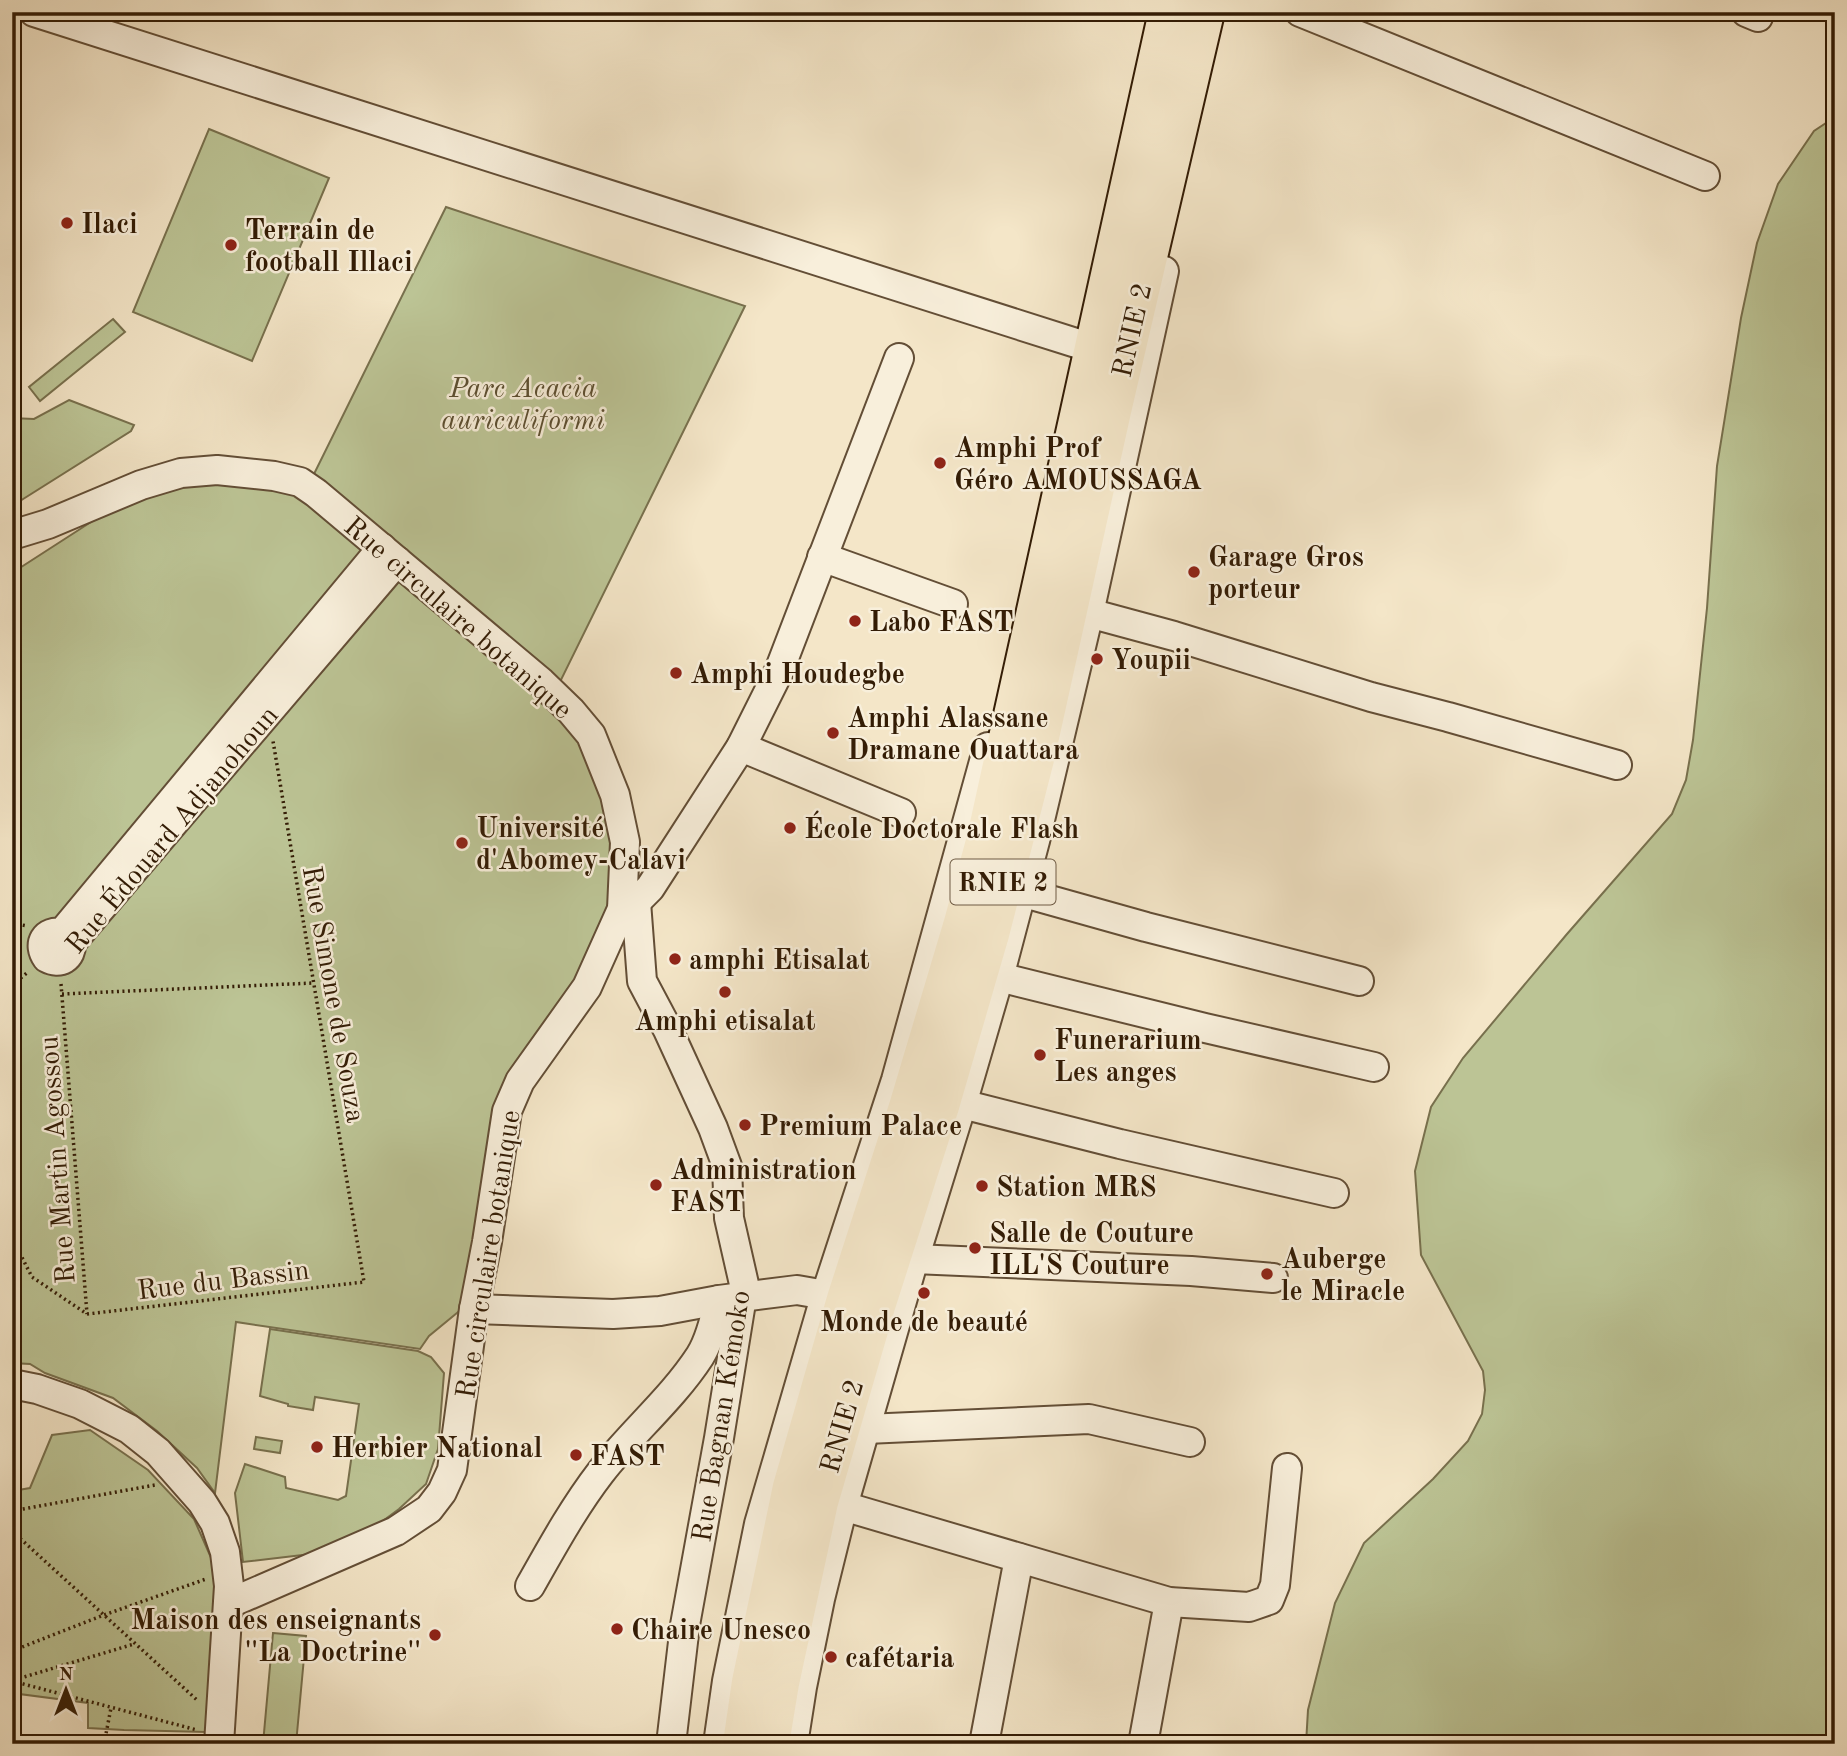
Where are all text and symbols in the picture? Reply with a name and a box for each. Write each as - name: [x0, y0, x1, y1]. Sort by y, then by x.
- place label: Ilaci: [81, 212, 138, 240]
- marker: Ilaci: [59, 215, 75, 231]
- place label: Terrain de football Illaci: [245, 218, 413, 278]
- marker: Terrain de football Illaci: [223, 237, 239, 253]
- street label: RNIE 2: [1109, 281, 1158, 381]
- park label: Parc Acacia auriculiformi: [441, 376, 605, 436]
- place label: Amphi Prof Géro AMOUSSAGA: [954, 436, 1202, 496]
- marker: Amphi Prof Géro AMOUSSAGA: [932, 455, 948, 471]
- street label: Rue circulaire botanique: [338, 513, 576, 726]
- place label: Garage Gros porteur: [1208, 545, 1364, 605]
- marker: Garage Gros porteur: [1186, 564, 1202, 580]
- place label: Labo FAST: [869, 610, 1014, 638]
- marker: Labo FAST: [847, 613, 863, 629]
- place label: Youpii: [1111, 648, 1191, 676]
- marker: Youpii: [1089, 651, 1105, 667]
- place label: Amphi Houdegbe: [690, 662, 905, 690]
- marker: Amphi Houdegbe: [668, 665, 684, 681]
- street label: Rue Édouard Adjanohoun: [58, 699, 285, 960]
- place label: Amphi Alassane Dramane Ouattara: [847, 706, 1079, 766]
- marker: Amphi Alassane Dramane Ouattara: [825, 725, 841, 741]
- place label: École Doctorale Flash: [804, 810, 1079, 845]
- place label: Université d'Abomey-Calavi: [476, 816, 686, 876]
- marker: École Doctorale Flash: [782, 820, 798, 836]
- marker: Université d'Abomey-Calavi: [454, 835, 470, 851]
- road number: RNIE 2: [950, 860, 1056, 904]
- street label: Rue Simone de Souza: [296, 864, 368, 1125]
- place label: amphi Etisalat: [689, 948, 870, 976]
- marker: amphi Etisalat: [667, 951, 683, 967]
- marker: Amphi etisalat: [717, 984, 733, 1000]
- place label: Amphi etisalat: [634, 1009, 816, 1037]
- place label: Funerarium Les anges: [1054, 1028, 1202, 1088]
- street label: Rue Martin Agossou: [36, 1035, 82, 1285]
- marker: Funerarium Les anges: [1032, 1047, 1048, 1063]
- street label: Rue circulaire botanique: [453, 1108, 527, 1401]
- place label: Premium Palace: [759, 1114, 962, 1142]
- marker: Premium Palace: [737, 1117, 753, 1133]
- place label: Administration FAST: [670, 1158, 856, 1218]
- place label: Station MRS: [996, 1175, 1157, 1203]
- marker: Administration FAST: [648, 1177, 664, 1193]
- marker: Station MRS: [974, 1178, 990, 1194]
- place label: Salle de Couture ILL'S Couture: [989, 1221, 1194, 1281]
- marker: Salle de Couture ILL'S Couture: [967, 1240, 983, 1256]
- place label: Auberge le Miracle: [1281, 1247, 1405, 1307]
- street label: Rue du Bassin: [136, 1258, 311, 1306]
- marker: Auberge le Miracle: [1259, 1266, 1275, 1282]
- marker: Monde de beauté: [916, 1285, 932, 1301]
- street label: Rue Bagnan Kémoko: [689, 1289, 757, 1544]
- place label: Monde de beauté: [820, 1310, 1028, 1338]
- street label: RNIE 2: [817, 1377, 871, 1477]
- place label: Herbier National: [331, 1436, 543, 1464]
- marker: Herbier National: [309, 1439, 325, 1455]
- place label: FAST: [590, 1444, 665, 1472]
- marker: FAST: [568, 1447, 584, 1463]
- place label: Maison des enseignants ''La Doctrine'': [130, 1608, 421, 1668]
- place label: Chaire Unesco: [631, 1618, 811, 1646]
- marker: Chaire Unesco: [609, 1621, 625, 1637]
- marker: Maison des enseignants ''La Doctrine'': [427, 1627, 443, 1643]
- place label: cafétaria: [845, 1646, 954, 1674]
- marker: cafétaria: [823, 1649, 839, 1665]
- north arrow: [32, 1654, 102, 1724]
- text: N: [59, 1666, 74, 1685]

